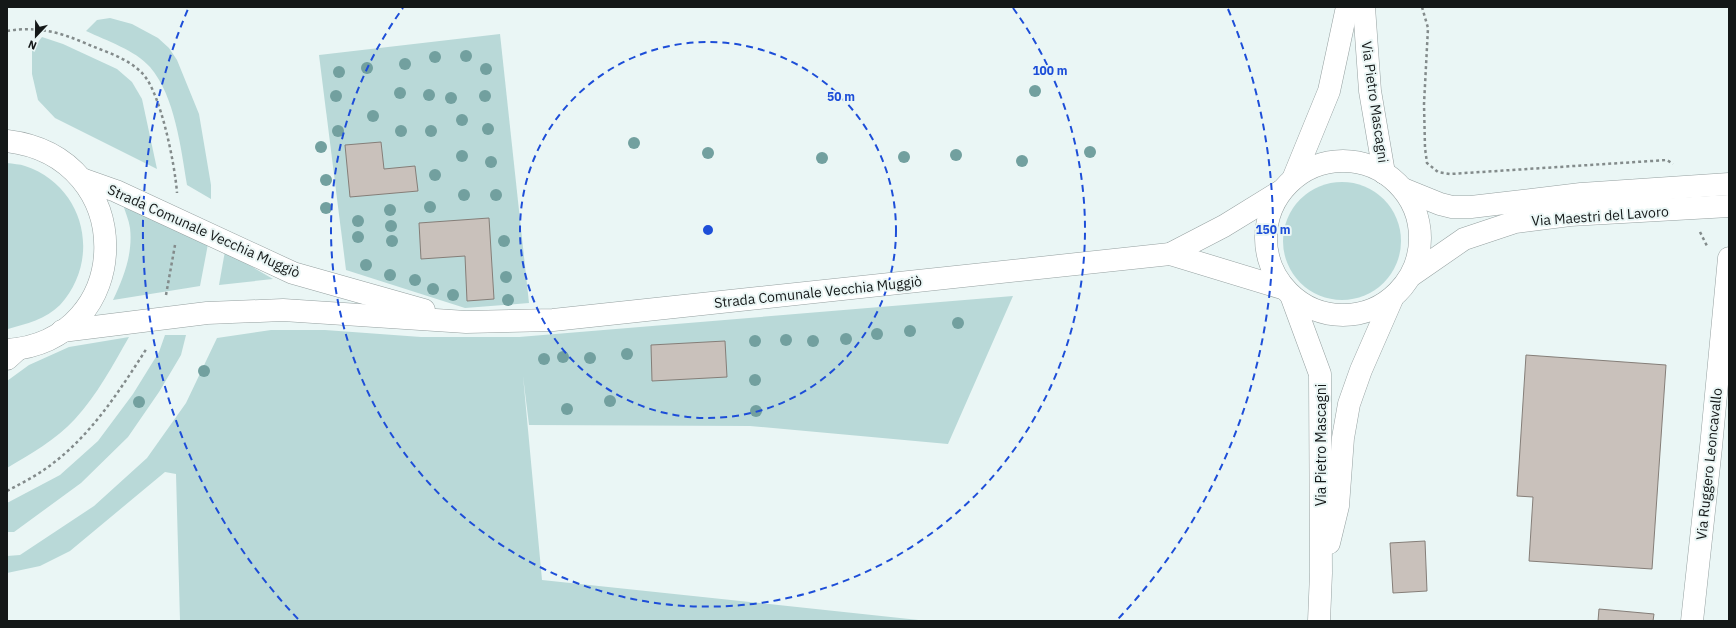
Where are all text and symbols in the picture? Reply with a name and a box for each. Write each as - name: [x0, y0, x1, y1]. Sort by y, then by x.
- north arrow: [16, 16, 56, 56]
- text: N: [26, 37, 39, 53]
- street label: Via Pietro Mascagni: [1358, 40, 1392, 164]
- text: 100 m: [1032, 63, 1068, 78]
- text: 50 m: [827, 89, 855, 104]
- street label: Strada Comunale Vecchia Muggiò: [105, 180, 303, 282]
- street label: Via Maestri del Lavoro: [1531, 202, 1669, 230]
- text: 150 m: [1255, 222, 1291, 237]
- centre of rings: [701, 223, 715, 237]
- street label: Strada Comunale Vecchia Muggiò: [713, 272, 923, 312]
- street label: Via Pietro Mascagni: [1312, 384, 1330, 506]
- street label: Via Ruggero Leoncavallo: [1692, 387, 1726, 541]

